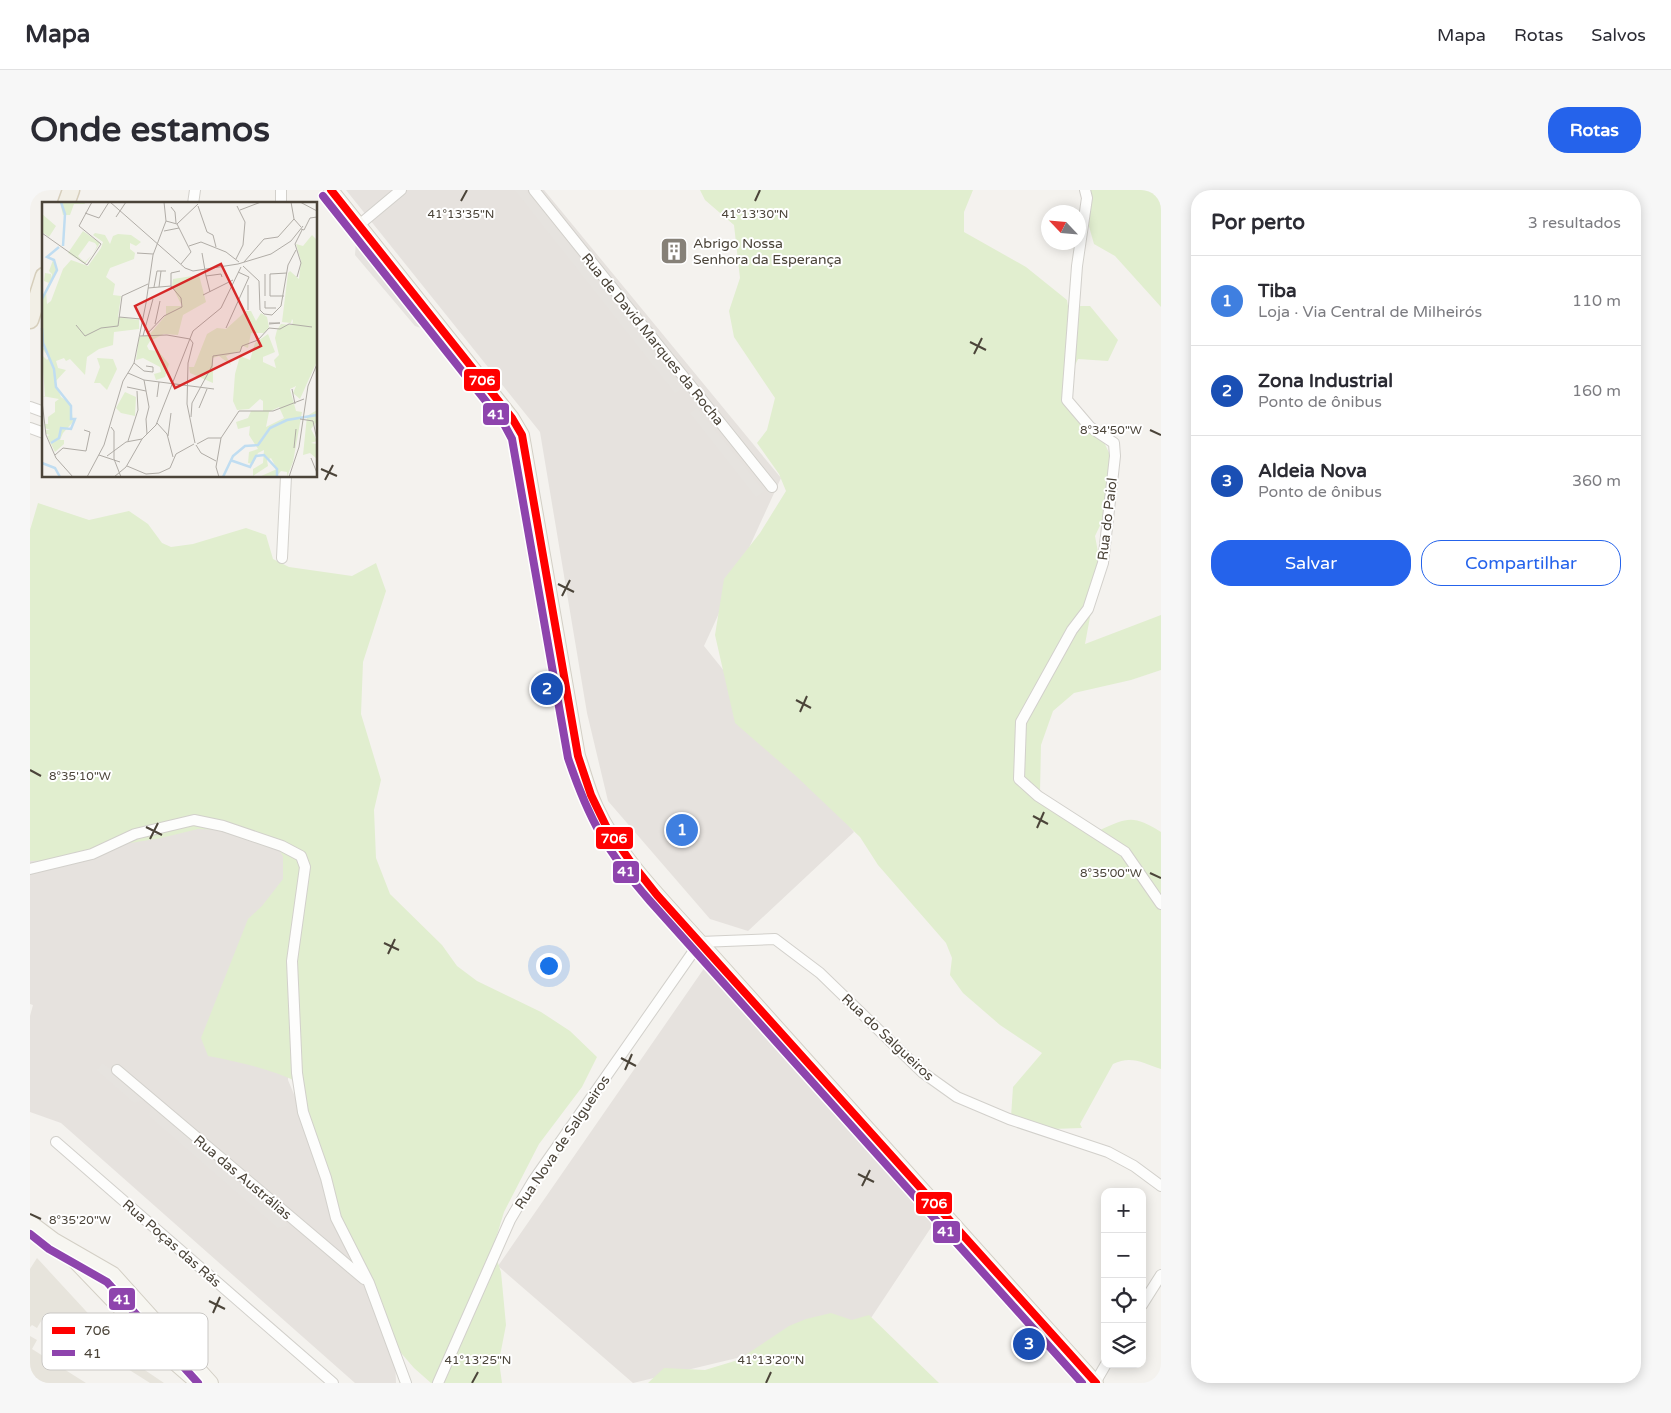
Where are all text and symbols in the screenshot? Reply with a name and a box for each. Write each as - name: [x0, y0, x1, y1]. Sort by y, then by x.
- text: Mapa: [25, 20, 90, 49]
- text: Mapa: [1437, 24, 1486, 46]
- text: Rotas: [1514, 24, 1563, 46]
- text: Salvos: [1591, 24, 1646, 46]
- button: Rotas: [1548, 107, 1641, 153]
- text: Onde estamos: [30, 109, 270, 151]
- inset map: [42, 202, 318, 478]
- north arrow: [1041, 205, 1086, 250]
- text: 41°13'35"N: [428, 207, 495, 221]
- text: 41°13'30"N: [722, 207, 789, 221]
- text: Por perto: [1211, 210, 1305, 235]
- text: 3 resultados: [1528, 213, 1621, 233]
- place label: Abrigo Nossa Senhora da Esperança: [693, 235, 842, 268]
- building icon: Abrigo Nossa Senhora da Esperança: [659, 236, 689, 266]
- street label: Rua de David Marques da Rocha: [578, 250, 727, 429]
- text: Tiba: [1258, 280, 1297, 302]
- text: 1: [1222, 291, 1232, 311]
- text: 110 m: [1572, 291, 1621, 311]
- text: Loja · Via Central de Milheirós: [1258, 302, 1482, 322]
- line badge: 706: [463, 368, 501, 392]
- text: Zona Industrial: [1258, 370, 1393, 392]
- text: 706: [469, 372, 495, 389]
- text: 2: [1222, 381, 1232, 401]
- text: 160 m: [1572, 381, 1621, 401]
- text: Ponto de ônibus: [1258, 392, 1382, 412]
- line badge: 41: [482, 402, 510, 426]
- text: 41: [487, 406, 505, 423]
- text: 8°34'50"W: [1080, 423, 1142, 437]
- text: Aldeia Nova: [1258, 460, 1367, 482]
- text: 3: [1222, 471, 1232, 491]
- text: 360 m: [1572, 471, 1621, 491]
- street label: Rua do Paiol: [1094, 477, 1121, 561]
- text: Ponto de ônibus: [1258, 482, 1382, 502]
- button: Salvar: [1211, 540, 1411, 586]
- button: Compartilhar: [1421, 540, 1621, 586]
- pin: 2: [531, 670, 563, 708]
- text: 8°35'10"W: [49, 769, 111, 783]
- pin: 1: [666, 811, 698, 849]
- line badge: 706: [595, 826, 634, 850]
- text: 706: [601, 830, 627, 847]
- line badge: 41: [612, 860, 640, 884]
- text: 41: [617, 863, 635, 880]
- text: 8°35'00"W: [1080, 866, 1142, 880]
- your location: [536, 953, 562, 979]
- street label: Rua do Salgueiros: [838, 990, 938, 1085]
- street label: Rua Nova de Salgueiros: [511, 1072, 614, 1212]
- street label: Rua das Austrálias: [190, 1131, 295, 1223]
- map controls: [1101, 1188, 1146, 1368]
- button: +: [1101, 1188, 1146, 1233]
- line badge: 706: [915, 1191, 953, 1215]
- text: 706: [921, 1195, 947, 1212]
- street label: Rua Poças das Rás: [119, 1196, 225, 1291]
- text: 8°35'20"W: [49, 1213, 111, 1227]
- line badge: 41: [932, 1220, 961, 1244]
- text: 41: [937, 1223, 955, 1240]
- button: −: [1101, 1233, 1146, 1278]
- button: locate: [1101, 1278, 1146, 1323]
- line badge: 41: [108, 1287, 136, 1311]
- text: 41: [113, 1291, 131, 1308]
- legend: [42, 1313, 208, 1370]
- text: 706: [84, 1322, 111, 1339]
- button: layers: [1101, 1323, 1146, 1368]
- pin: 3: [1013, 1325, 1045, 1363]
- text: 41: [84, 1345, 102, 1362]
- text: 41°13'25"N: [445, 1353, 512, 1367]
- text: 41°13'20"N: [738, 1353, 805, 1367]

